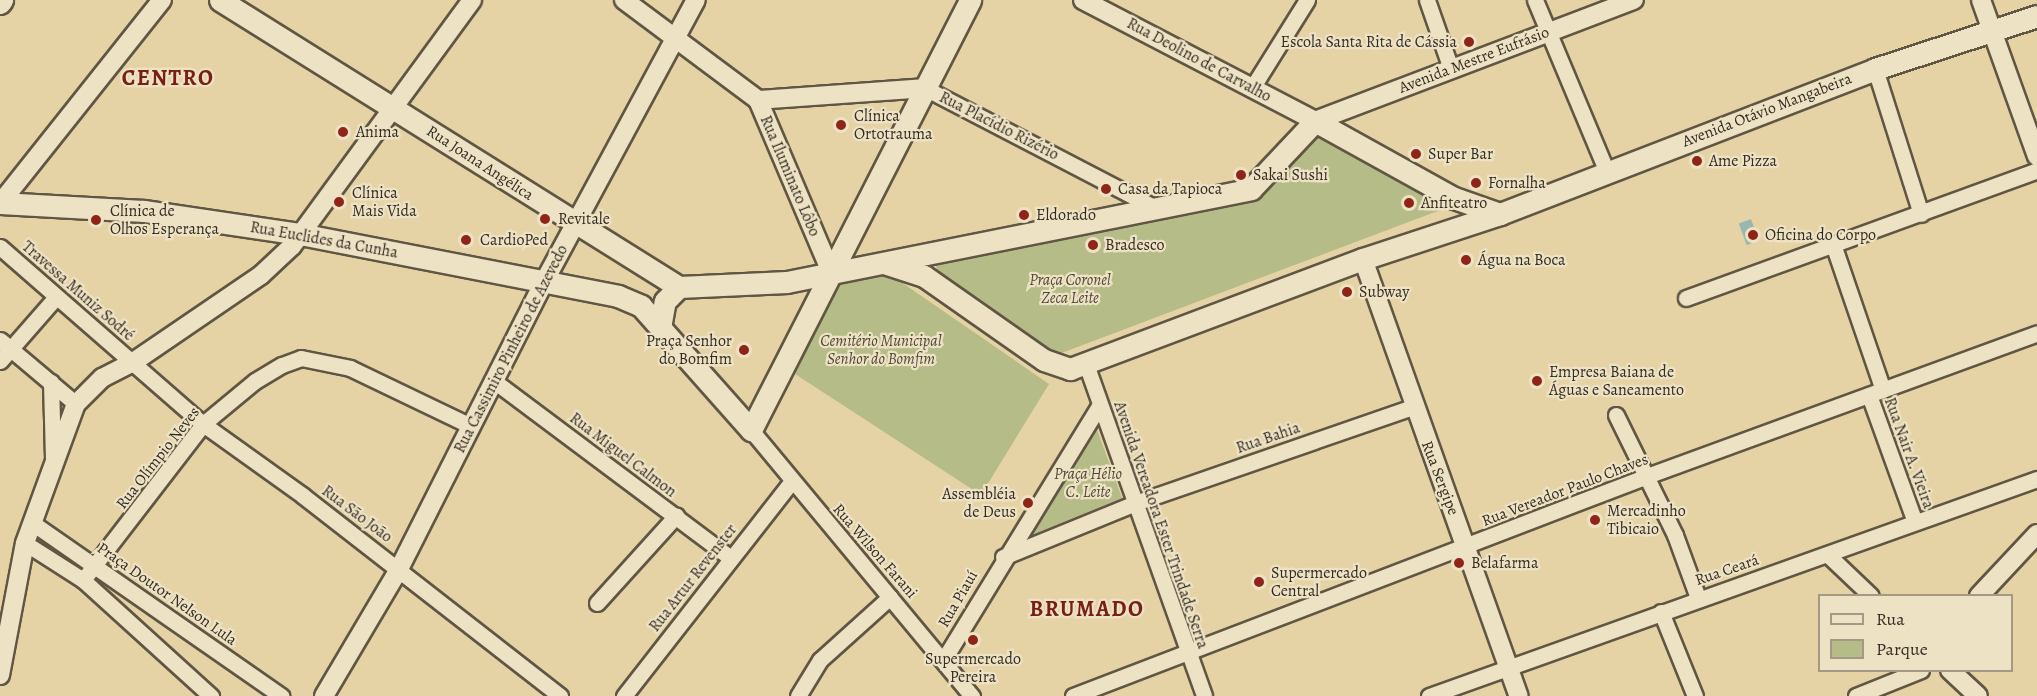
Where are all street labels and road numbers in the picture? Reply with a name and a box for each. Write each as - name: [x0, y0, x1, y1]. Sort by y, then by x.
- street label: Rua Deolino de Carvalho: [1124, 14, 1274, 106]
- street label: Avenida Mestre Eufrásio: [1396, 22, 1552, 98]
- street label: Avenida Otávio Mangabeira: [1680, 69, 1854, 151]
- street label: Rua Placídio Rizério: [936, 88, 1062, 164]
- street label: Rua Iluminato Lôbo: [756, 113, 824, 239]
- street label: Rua Joana Angélica: [423, 121, 537, 205]
- street label: Rua Euclides da Cunha: [249, 218, 399, 262]
- street label: Travessa Muniz Sodré: [18, 237, 138, 345]
- street label: Rua Cassimiro Pinheiro de Azevedo: [450, 242, 572, 456]
- street label: Rua Nair A. Vieira: [1880, 395, 1938, 511]
- street label: Avenida Vereadora Ester Trindade Serra: [1110, 399, 1212, 651]
- street label: Rua Olímpio Neves: [112, 403, 204, 513]
- street label: Rua Miguel Calmon: [566, 409, 680, 501]
- street label: Rua Bahia: [1234, 418, 1302, 458]
- street label: Rua Sergipe: [1417, 438, 1463, 518]
- street label: Rua Vereador Paulo Chaves: [1479, 449, 1651, 531]
- street label: Rua São João: [318, 481, 396, 547]
- street label: Rua Wilson Farani: [829, 500, 921, 602]
- street label: Rua Artur Revenster: [645, 520, 741, 636]
- street label: Praça Doutor Nelson Lula: [93, 538, 241, 650]
- street label: Rua Ceará: [1693, 550, 1761, 590]
- street label: Rua Piauí: [934, 567, 982, 631]

